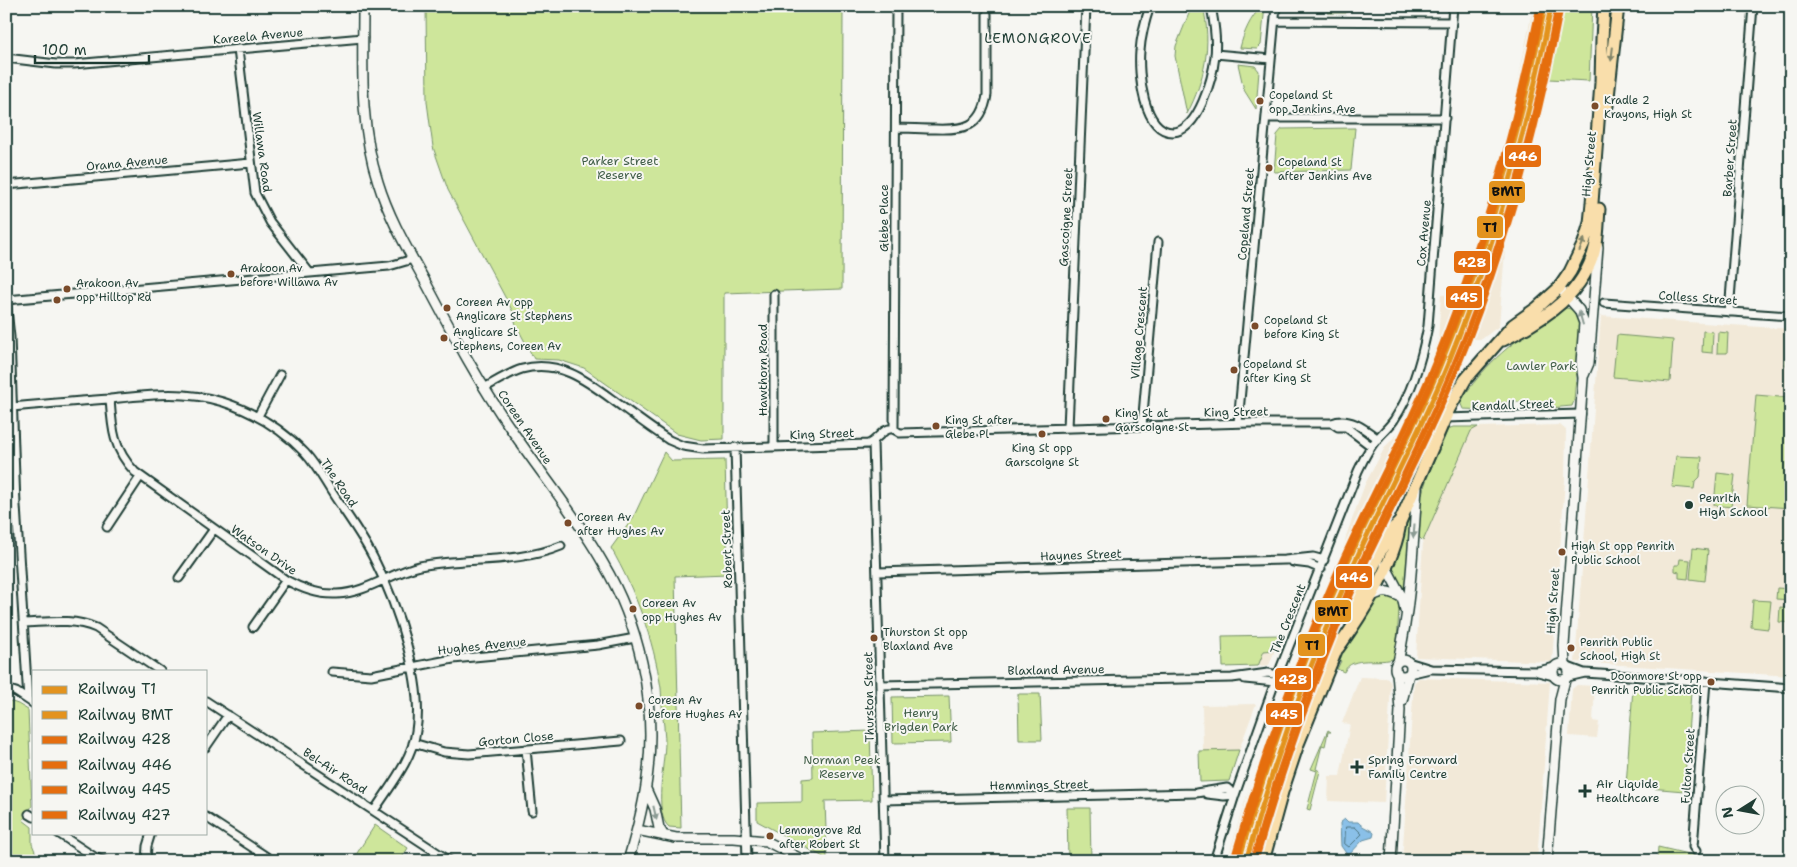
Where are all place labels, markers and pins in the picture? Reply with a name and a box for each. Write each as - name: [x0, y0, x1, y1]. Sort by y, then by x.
- place label: Copeland St opp Jenkins Ave: [1269, 88, 1356, 117]
- place label: Kradle 2 Krayons, High St: [1604, 93, 1692, 122]
- marker: Copeland St opp Jenkins Ave: [1255, 96, 1265, 106]
- marker: Kradle 2 Krayons, High St: [1590, 101, 1600, 111]
- place label: Copeland St after Jenkins Ave: [1278, 155, 1372, 184]
- marker: Copeland St after Jenkins Ave: [1264, 163, 1274, 173]
- place label: Arakoon Av before Willawa Av: [240, 261, 338, 290]
- marker: Arakoon Av before Willawa Av: [226, 269, 236, 279]
- place label: Arakoon Av opp Hilltop Rd: [76, 276, 152, 305]
- marker: Arakoon Av opp Hilltop Rd: [62, 284, 72, 294]
- unlabelled marker: [52, 295, 62, 305]
- place label: Coreen Av opp Anglicare St Stephens: [456, 295, 572, 324]
- marker: Coreen Av opp Anglicare St Stephens: [442, 303, 452, 313]
- place label: Copeland St before King St: [1264, 313, 1339, 342]
- marker: Copeland St before King St: [1250, 321, 1260, 331]
- place label: Anglicare St Stephens, Coreen Av: [453, 325, 561, 354]
- marker: Anglicare St Stephens, Coreen Av: [439, 333, 449, 343]
- place label: Copeland St after King St: [1243, 357, 1311, 386]
- marker: Copeland St after King St: [1229, 365, 1239, 375]
- place label: King St at Garscoigne St: [1115, 406, 1189, 435]
- place label: King St after Glebe Pl: [945, 413, 1013, 442]
- marker: King St at Garscoigne St: [1101, 414, 1111, 424]
- marker: King St after Glebe Pl: [931, 421, 941, 431]
- marker: King St opp Garscoigne St: [1037, 429, 1047, 439]
- place label: King St opp Garscoigne St: [1005, 441, 1079, 470]
- place label: Penrith High School: [1699, 490, 1768, 520]
- marker: Penrith High School: [1683, 499, 1695, 511]
- place label: Coreen Av after Hughes Av: [577, 510, 664, 539]
- marker: Coreen Av after Hughes Av: [563, 518, 573, 528]
- place label: High St opp Penrith Public School: [1571, 539, 1675, 568]
- marker: High St opp Penrith Public School: [1557, 547, 1567, 557]
- place label: Coreen Av opp Hughes Av: [642, 596, 722, 625]
- marker: Coreen Av opp Hughes Av: [628, 604, 638, 614]
- place label: Thurston St opp Blaxland Ave: [883, 625, 968, 654]
- marker: Thurston St opp Blaxland Ave: [869, 633, 879, 643]
- place label: Penrith Public School, High St: [1580, 635, 1660, 664]
- marker: Penrith Public School, High St: [1566, 643, 1576, 653]
- place label: Doonmore St opp Penrith Public School: [1591, 669, 1703, 698]
- marker: Doonmore St opp Penrith Public School: [1706, 677, 1716, 687]
- place label: Coreen Av before Hughes Av: [648, 693, 742, 722]
- marker: Coreen Av before Hughes Av: [634, 701, 644, 711]
- place label: Spring Forward Family Centre: [1368, 752, 1458, 782]
- marker: Spring Forward Family Centre: [1350, 760, 1364, 774]
- place label: Air Liquide Healthcare: [1596, 776, 1660, 806]
- marker: Air Liquide Healthcare: [1578, 784, 1592, 798]
- place label: Lemongrove Rd after Robert St: [779, 823, 861, 852]
- marker: Lemongrove Rd after Robert St: [765, 831, 775, 841]

